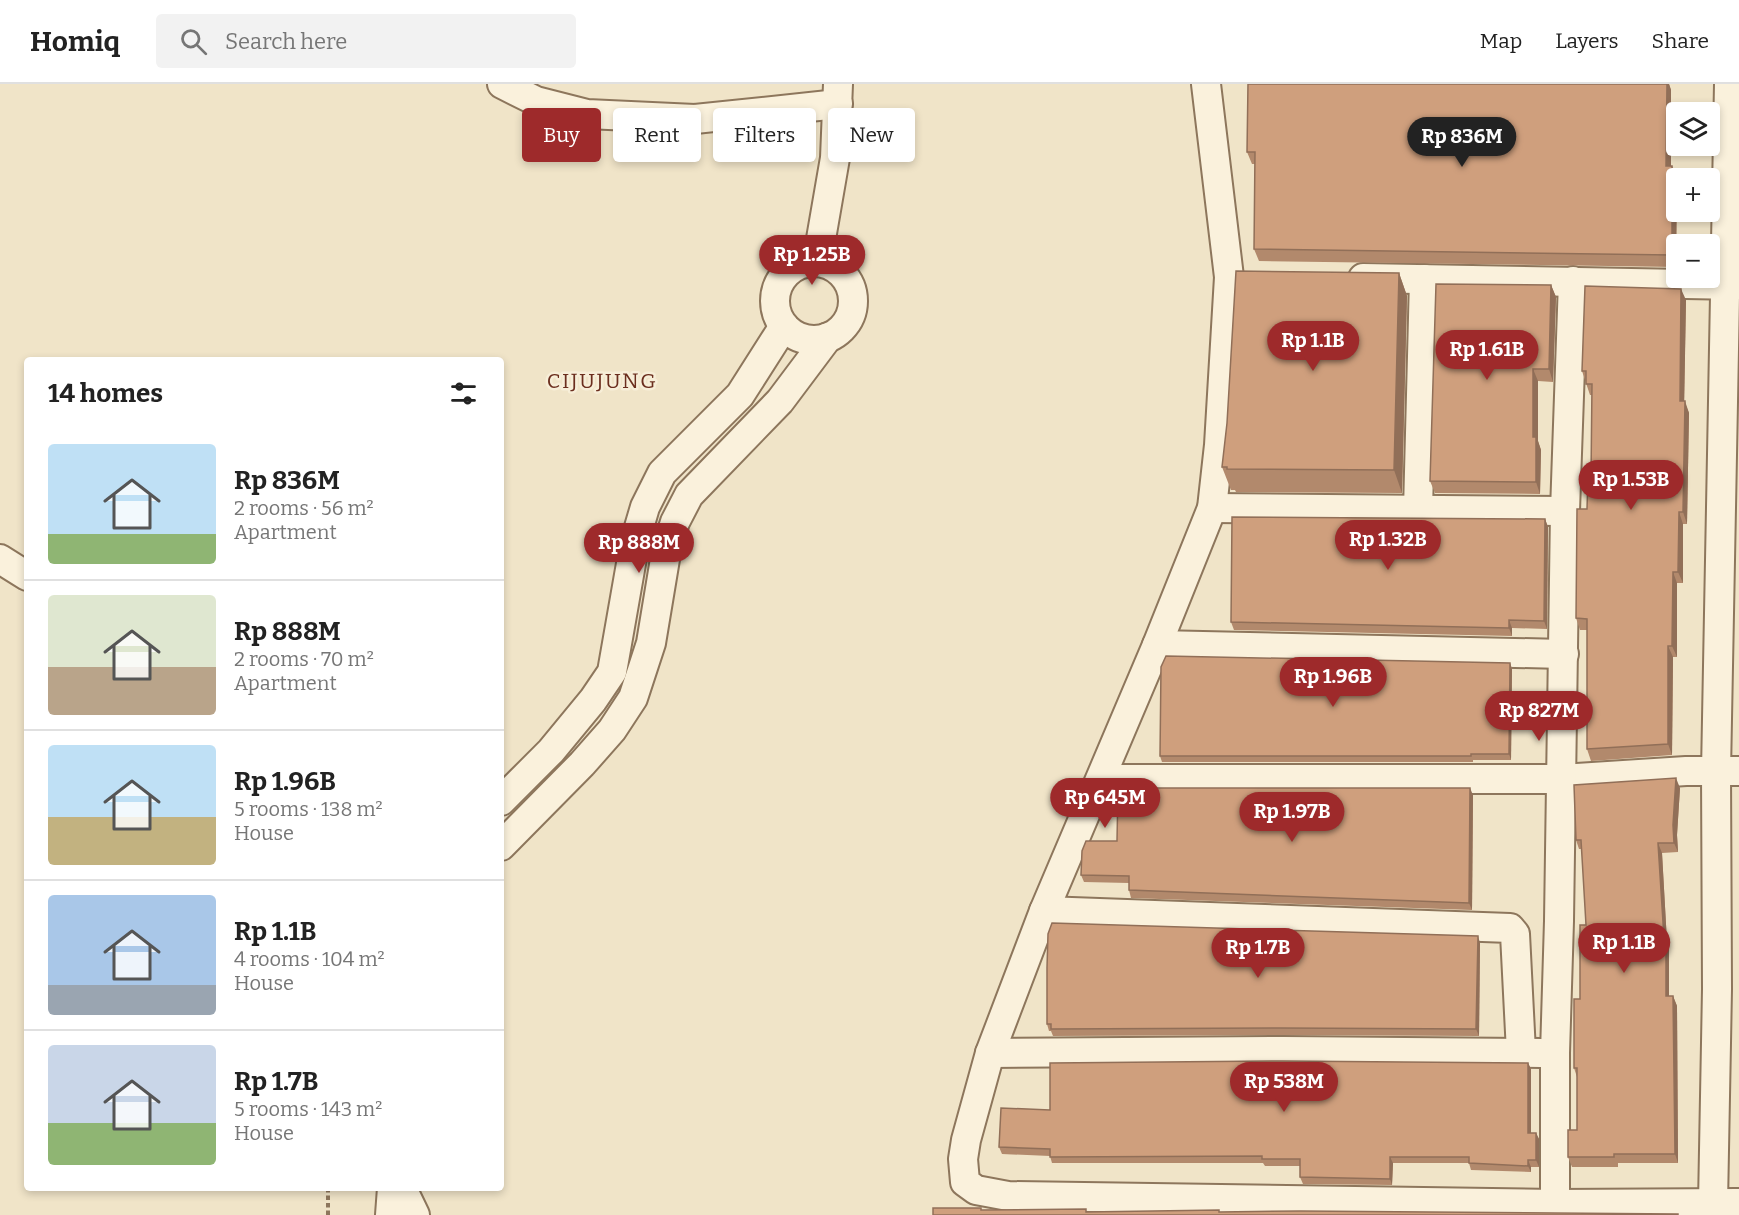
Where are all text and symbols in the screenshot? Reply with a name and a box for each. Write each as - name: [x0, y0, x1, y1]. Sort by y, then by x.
- search box: [156, 14, 576, 68]
- text: Homiq: [30, 25, 120, 58]
- icon: search: [177, 25, 210, 58]
- text: Search here: [225, 28, 347, 55]
- text: Map: [1480, 28, 1522, 54]
- text: Layers: [1555, 28, 1619, 54]
- text: Share: [1652, 28, 1709, 54]
- map controls: [1666, 102, 1720, 288]
- button: layers: [1666, 102, 1720, 156]
- chip: Buy: [522, 108, 601, 162]
- chip: Rent: [613, 108, 701, 162]
- chip: Filters: [713, 108, 816, 162]
- chip: New: [828, 108, 915, 162]
- pin: Rp 836M: [1407, 117, 1517, 168]
- text: Rp 836M: [1421, 124, 1503, 148]
- button: +: [1666, 168, 1720, 222]
- button: −: [1666, 234, 1720, 288]
- pin: Rp 1.25B: [750, 235, 874, 286]
- text: Rp 1.25B: [773, 242, 851, 266]
- pin: Rp 1.1B: [1258, 321, 1368, 372]
- text: Rp 1.1B: [1281, 328, 1345, 352]
- pin: Rp 1.61B: [1425, 330, 1549, 381]
- text: Rp 1.61B: [1449, 337, 1525, 361]
- district label: CIJUJUNG: [547, 368, 657, 394]
- icon: filters: [447, 377, 480, 410]
- text: 14 homes: [48, 378, 163, 409]
- pin: Rp 1.53B: [1569, 460, 1693, 511]
- text: Rp 836M: [234, 465, 340, 496]
- text: Rp 1.53B: [1593, 467, 1669, 491]
- icon: home: [96, 468, 168, 540]
- text: 2 rooms · 56 m²: [234, 496, 374, 520]
- text: Apartment: [234, 520, 337, 544]
- pin: Rp 1.32B: [1326, 520, 1450, 571]
- pin: Rp 888M: [584, 523, 694, 574]
- text: Rp 1.32B: [1349, 527, 1427, 551]
- text: Rp 888M: [598, 530, 680, 554]
- text: Rp 888M: [234, 616, 341, 647]
- icon: home: [96, 619, 168, 691]
- text: 2 rooms · 70 m²: [234, 647, 374, 671]
- pin: Rp 1.96B: [1271, 657, 1395, 708]
- text: Rp 1.96B: [1294, 664, 1372, 688]
- text: Apartment: [234, 671, 337, 695]
- pin: Rp 827M: [1484, 691, 1594, 742]
- text: Rp 827M: [1499, 698, 1579, 722]
- text: Rp 1.96B: [234, 766, 336, 797]
- icon: home: [96, 769, 168, 841]
- pin: Rp 645M: [1050, 778, 1160, 829]
- text: Rp 645M: [1064, 785, 1146, 809]
- pin: Rp 1.97B: [1230, 792, 1354, 843]
- text: 5 rooms · 138 m²: [234, 797, 383, 821]
- text: Rp 1.97B: [1253, 799, 1331, 823]
- text: House: [234, 821, 294, 845]
- text: Rp 1.1B: [234, 916, 317, 947]
- icon: home: [96, 919, 168, 991]
- pin: Rp 1.1B: [1569, 923, 1679, 974]
- pin: Rp 1.7B: [1203, 928, 1313, 979]
- text: Rp 1.1B: [1592, 930, 1656, 954]
- text: Rp 1.7B: [1226, 935, 1290, 959]
- text: 4 rooms · 104 m²: [234, 947, 385, 971]
- text: House: [234, 971, 294, 995]
- pin: Rp 538M: [1229, 1062, 1339, 1113]
- text: Rp 1.7B: [234, 1066, 318, 1097]
- icon: home: [96, 1069, 168, 1141]
- text: Rp 538M: [1244, 1069, 1324, 1093]
- text: 5 rooms · 143 m²: [234, 1097, 382, 1121]
- text: House: [234, 1121, 294, 1145]

